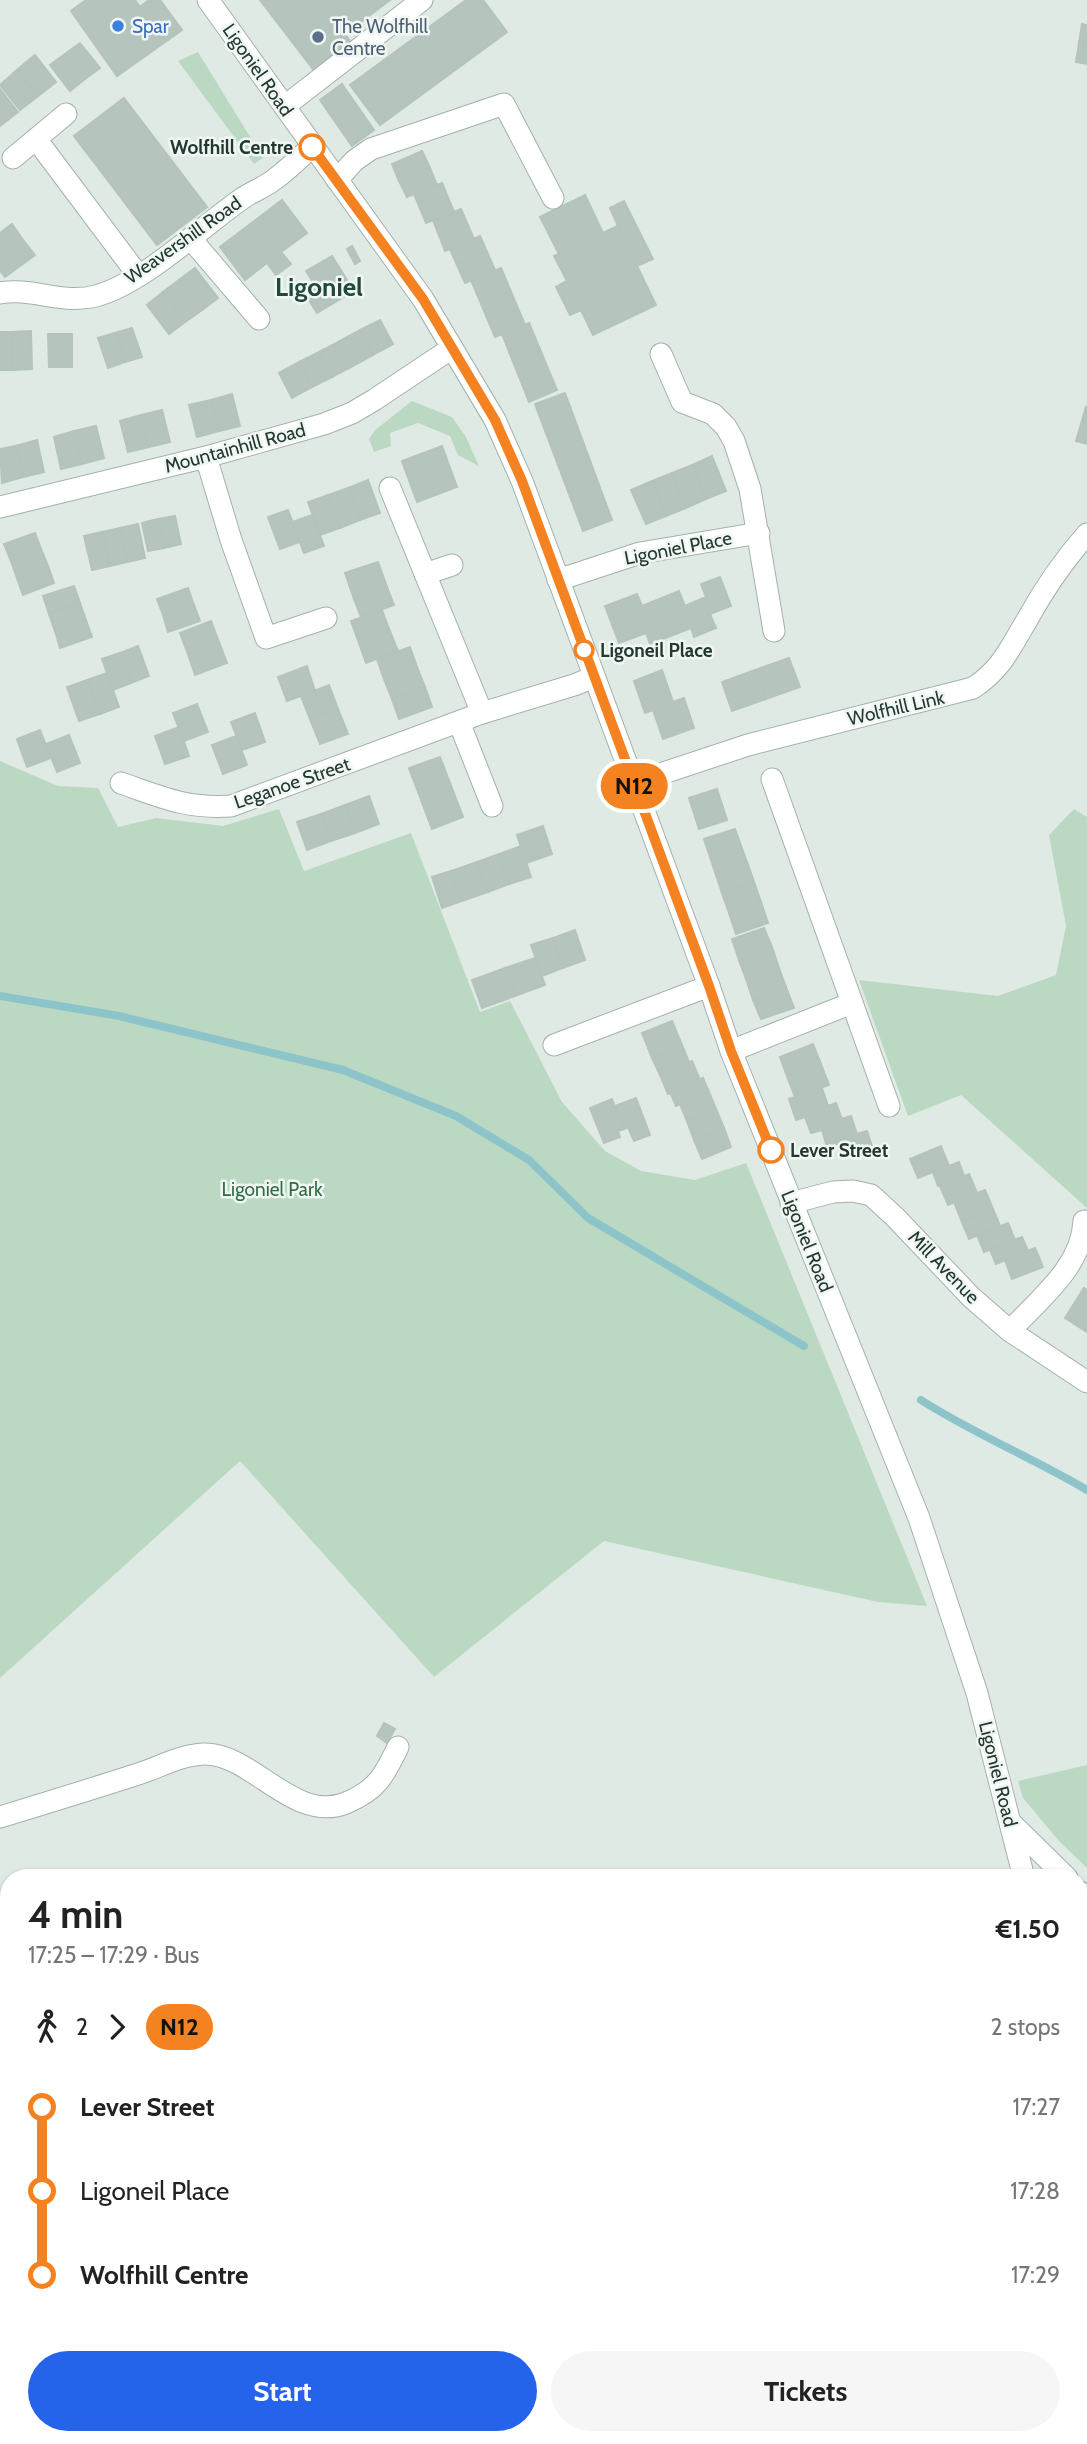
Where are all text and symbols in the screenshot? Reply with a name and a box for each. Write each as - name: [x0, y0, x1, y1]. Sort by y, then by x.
- place label: Spar: [132, 15, 169, 38]
- place label: The Wolfhill Centre: [332, 15, 429, 60]
- marker: Spar: [110, 18, 126, 34]
- street label: Ligoniel Road: [218, 19, 298, 121]
- marker: The Wolfhill Centre: [310, 29, 326, 45]
- marker: Wolfhill Centre: [299, 134, 325, 160]
- place label: Wolfhill Centre: [170, 136, 293, 159]
- street label: Weavershill Road: [120, 191, 246, 289]
- district label: Ligoniel: [275, 271, 363, 303]
- street label: Mountainhill Road: [162, 418, 308, 478]
- street label: Ligoniel Place: [622, 526, 734, 570]
- place label: Ligoneil Place: [600, 639, 713, 662]
- marker: Ligoneil Place: [574, 640, 594, 660]
- street label: Wolfhill Link: [845, 686, 947, 730]
- street label: Leganoe Street: [231, 752, 354, 814]
- line badge: N12: [594, 763, 674, 809]
- text: N12: [615, 771, 653, 800]
- marker: Lever Street: [758, 1137, 784, 1163]
- place label: Lever Street: [790, 1139, 889, 1162]
- park label: Ligoniel Park: [222, 1178, 323, 1201]
- street label: Ligoniel Road: [776, 1187, 838, 1295]
- street label: Mill Avenue: [904, 1226, 985, 1309]
- street label: Ligoniel Road: [974, 1719, 1022, 1829]
- text: 4 min: [28, 1891, 123, 1938]
- text: €1.50: [996, 1913, 1060, 1945]
- text: 17:25 – 17:29 · Bus: [28, 1941, 199, 1969]
- icon: walk: [28, 2008, 66, 2046]
- icon: forward: [98, 2008, 136, 2046]
- text: N12: [160, 2012, 199, 2041]
- text: 2: [76, 2013, 88, 2041]
- text: 2 stops: [991, 2013, 1060, 2041]
- text: Lever Street: [80, 2091, 214, 2123]
- text: 17:27: [1013, 2093, 1060, 2121]
- text: Ligoneil Place: [80, 2175, 229, 2207]
- text: 17:28: [1010, 2177, 1060, 2205]
- text: Wolfhill Centre: [80, 2259, 248, 2291]
- text: 17:29: [1011, 2261, 1060, 2289]
- button: Start: [28, 2351, 537, 2431]
- button: Tickets: [551, 2351, 1060, 2431]

